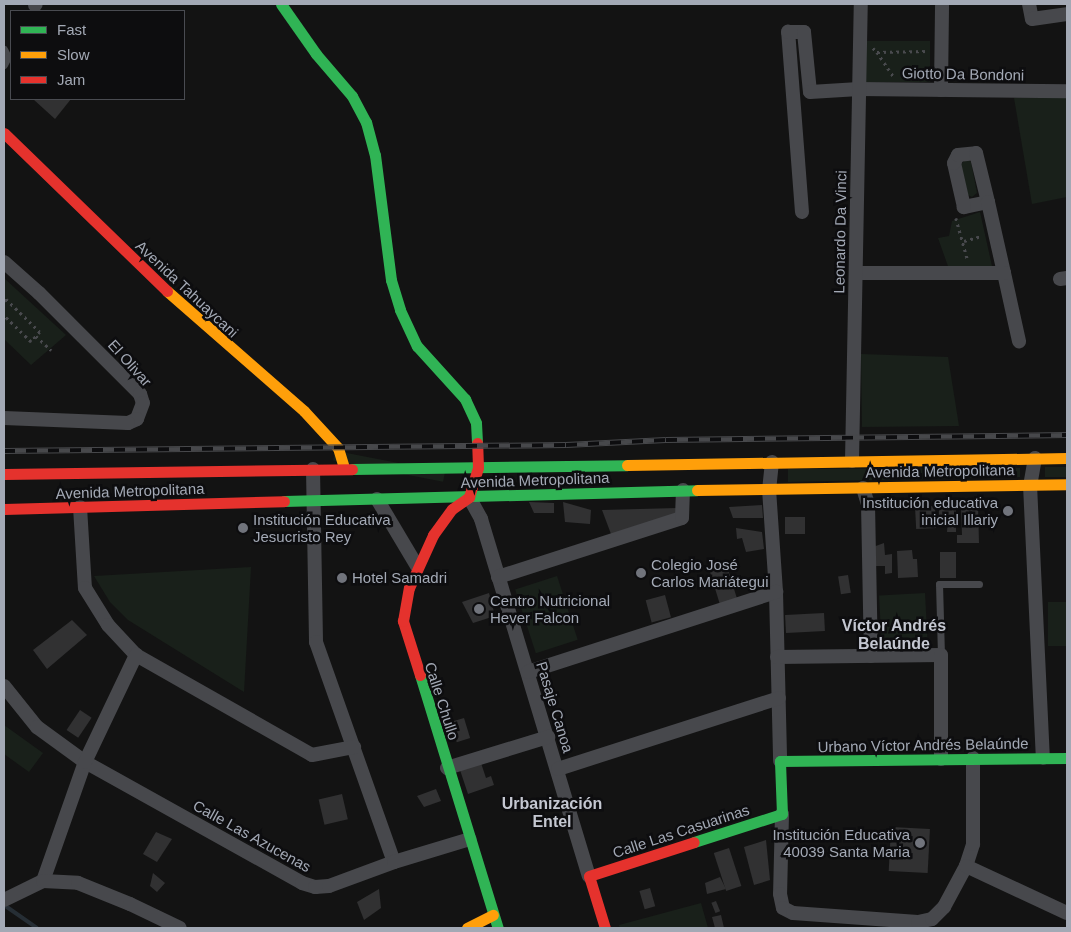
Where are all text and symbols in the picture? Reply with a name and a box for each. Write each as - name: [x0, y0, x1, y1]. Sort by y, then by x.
- legend: [10, 10, 185, 100]
- text: Fast: [57, 21, 86, 38]
- text: Slow: [57, 46, 90, 63]
- street label: Giotto Da Bondoni: [902, 64, 1024, 84]
- text: Jam: [57, 71, 85, 88]
- street label: Leonardo Da Vinci: [830, 170, 850, 294]
- street label: Avenida Tahuaycani: [132, 237, 242, 341]
- street label: El Olivar: [104, 336, 156, 390]
- street label: Avenida Metropolitana: [865, 461, 1015, 481]
- street label: Avenida Metropolitana: [460, 468, 610, 492]
- street label: Avenida Metropolitana: [55, 479, 205, 503]
- place label: Institución educativa inicial Illariy: [862, 493, 998, 528]
- marker: Institución educativa inicial Illariy: [1002, 505, 1014, 517]
- place label: Institución Educativa Jesucristo Rey: [253, 510, 391, 545]
- marker: Institución Educativa Jesucristo Rey: [237, 522, 249, 534]
- place label: Colegio José Carlos Mariátegui: [651, 555, 769, 590]
- marker: Colegio José Carlos Mariátegui: [635, 567, 647, 579]
- place label: Hotel Samadri: [352, 569, 447, 587]
- marker: Hotel Samadri: [336, 572, 348, 584]
- place label: Centro Nutricional Hever Falcon: [490, 591, 610, 626]
- marker: Centro Nutricional Hever Falcon: [472, 602, 486, 616]
- district label: Víctor Andrés Belaúnde: [842, 616, 946, 654]
- street label: Pasaje Canoa: [533, 659, 577, 755]
- street label: Calle Chullo: [421, 660, 463, 742]
- street label: Urbano Víctor Andrés Belaúnde: [817, 734, 1029, 756]
- district label: Urbanización Entel: [502, 794, 602, 832]
- street label: Calle Las Azucenas: [190, 796, 314, 876]
- street label: Calle Las Casuarinas: [610, 800, 752, 862]
- place label: Institución Educativa 40039 Santa Maria: [772, 825, 910, 860]
- marker: Institución Educativa 40039 Santa Maria: [914, 837, 926, 849]

